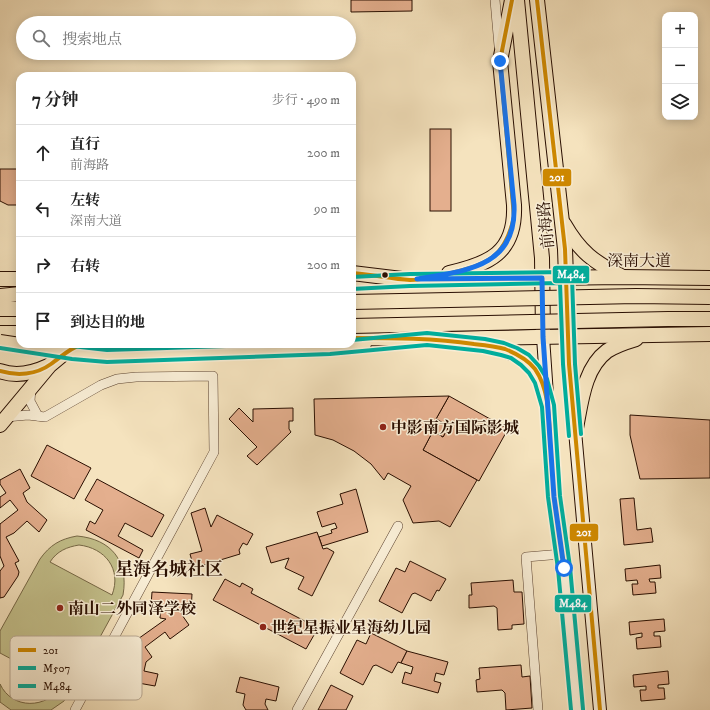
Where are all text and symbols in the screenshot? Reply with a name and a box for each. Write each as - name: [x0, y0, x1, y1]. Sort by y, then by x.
- map controls: [662, 12, 698, 120]
- button: +: [662, 12, 698, 48]
- search box: [16, 16, 356, 60]
- icon: search: [30, 27, 52, 49]
- text: 搜索地点: [62, 30, 122, 49]
- button: −: [662, 48, 698, 84]
- route end: [491, 52, 509, 70]
- button: layers: [662, 84, 698, 120]
- text: 7 分钟: [32, 89, 79, 111]
- text: 步行 · 490 m: [272, 92, 340, 108]
- text: 直行: [70, 135, 100, 154]
- icon: ahead: [32, 142, 54, 164]
- text: 200 m: [307, 145, 340, 161]
- text: 前海路: [70, 157, 109, 173]
- line badge: 201: [542, 168, 572, 187]
- text: 201: [549, 171, 565, 185]
- text: 左转: [70, 191, 100, 210]
- icon: left: [32, 198, 54, 220]
- street label: 前海路: [534, 200, 558, 250]
- text: 90 m: [314, 201, 340, 217]
- text: 深南大道: [70, 213, 122, 229]
- street label: 深南大道: [607, 251, 671, 271]
- icon: right: [32, 254, 54, 276]
- text: 右转: [70, 257, 100, 276]
- text: 200 m: [307, 257, 340, 273]
- line badge: M484: [552, 265, 590, 284]
- text: M484: [557, 268, 586, 282]
- unlabelled marker: [380, 270, 390, 280]
- icon: arrive: [32, 310, 54, 332]
- text: 到达目的地: [70, 313, 145, 332]
- place label: 中影南方国际影城: [391, 418, 519, 438]
- marker: 中影南方国际影城: [378, 422, 388, 432]
- line badge: 201: [569, 523, 599, 542]
- text: 201: [576, 526, 592, 540]
- district label: 星海名城社区: [115, 559, 223, 581]
- route start: [555, 559, 573, 577]
- line badge: M484: [554, 594, 592, 613]
- text: M484: [559, 597, 588, 611]
- place label: 南山二外同泽学校: [68, 599, 196, 619]
- marker: 南山二外同泽学校: [55, 603, 65, 613]
- place label: 世纪星振业星海幼儿园: [271, 618, 431, 638]
- marker: 世纪星振业星海幼儿园: [258, 622, 268, 632]
- legend: [10, 636, 142, 700]
- text: 201: [43, 644, 58, 658]
- text: M507: [43, 662, 70, 676]
- text: M484: [43, 680, 72, 694]

